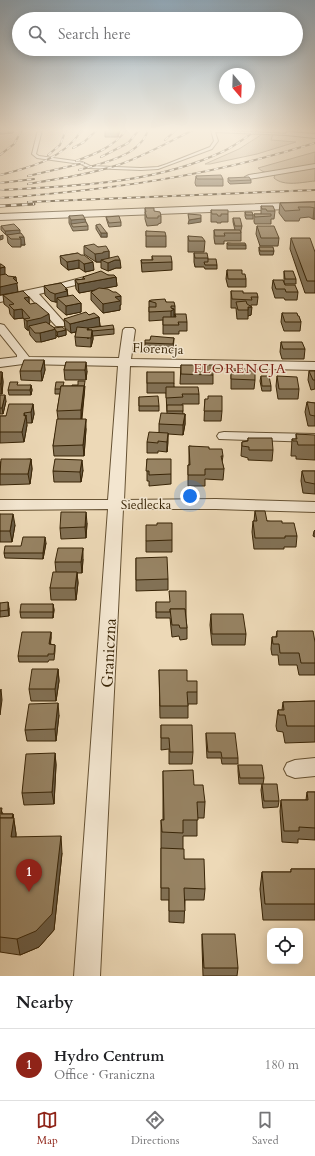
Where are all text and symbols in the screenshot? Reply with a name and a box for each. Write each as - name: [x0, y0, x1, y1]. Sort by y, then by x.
- search box: [12, 12, 303, 56]
- icon: search: [26, 23, 48, 45]
- text: Search here: [58, 24, 131, 44]
- north arrow: [219, 68, 255, 104]
- street label: Florencja: [132, 339, 184, 359]
- district label: FLORENCJA: [193, 359, 287, 378]
- your location: [180, 486, 200, 506]
- street label: Siedlecka: [121, 496, 172, 514]
- street label: Graniczna: [96, 618, 122, 688]
- pin: 1: [16, 859, 42, 892]
- map controls: [267, 928, 303, 964]
- button: locate: [267, 928, 303, 964]
- text: Nearby: [16, 991, 73, 1014]
- text: Hydro Centrum: [54, 1046, 164, 1066]
- text: 1: [26, 1056, 32, 1074]
- text: 180 m: [265, 1056, 299, 1074]
- text: Office · Graniczna: [54, 1066, 155, 1084]
- tab: Map: [36, 1109, 58, 1148]
- tab: Directions: [131, 1109, 179, 1148]
- tab: Saved: [252, 1109, 279, 1148]

